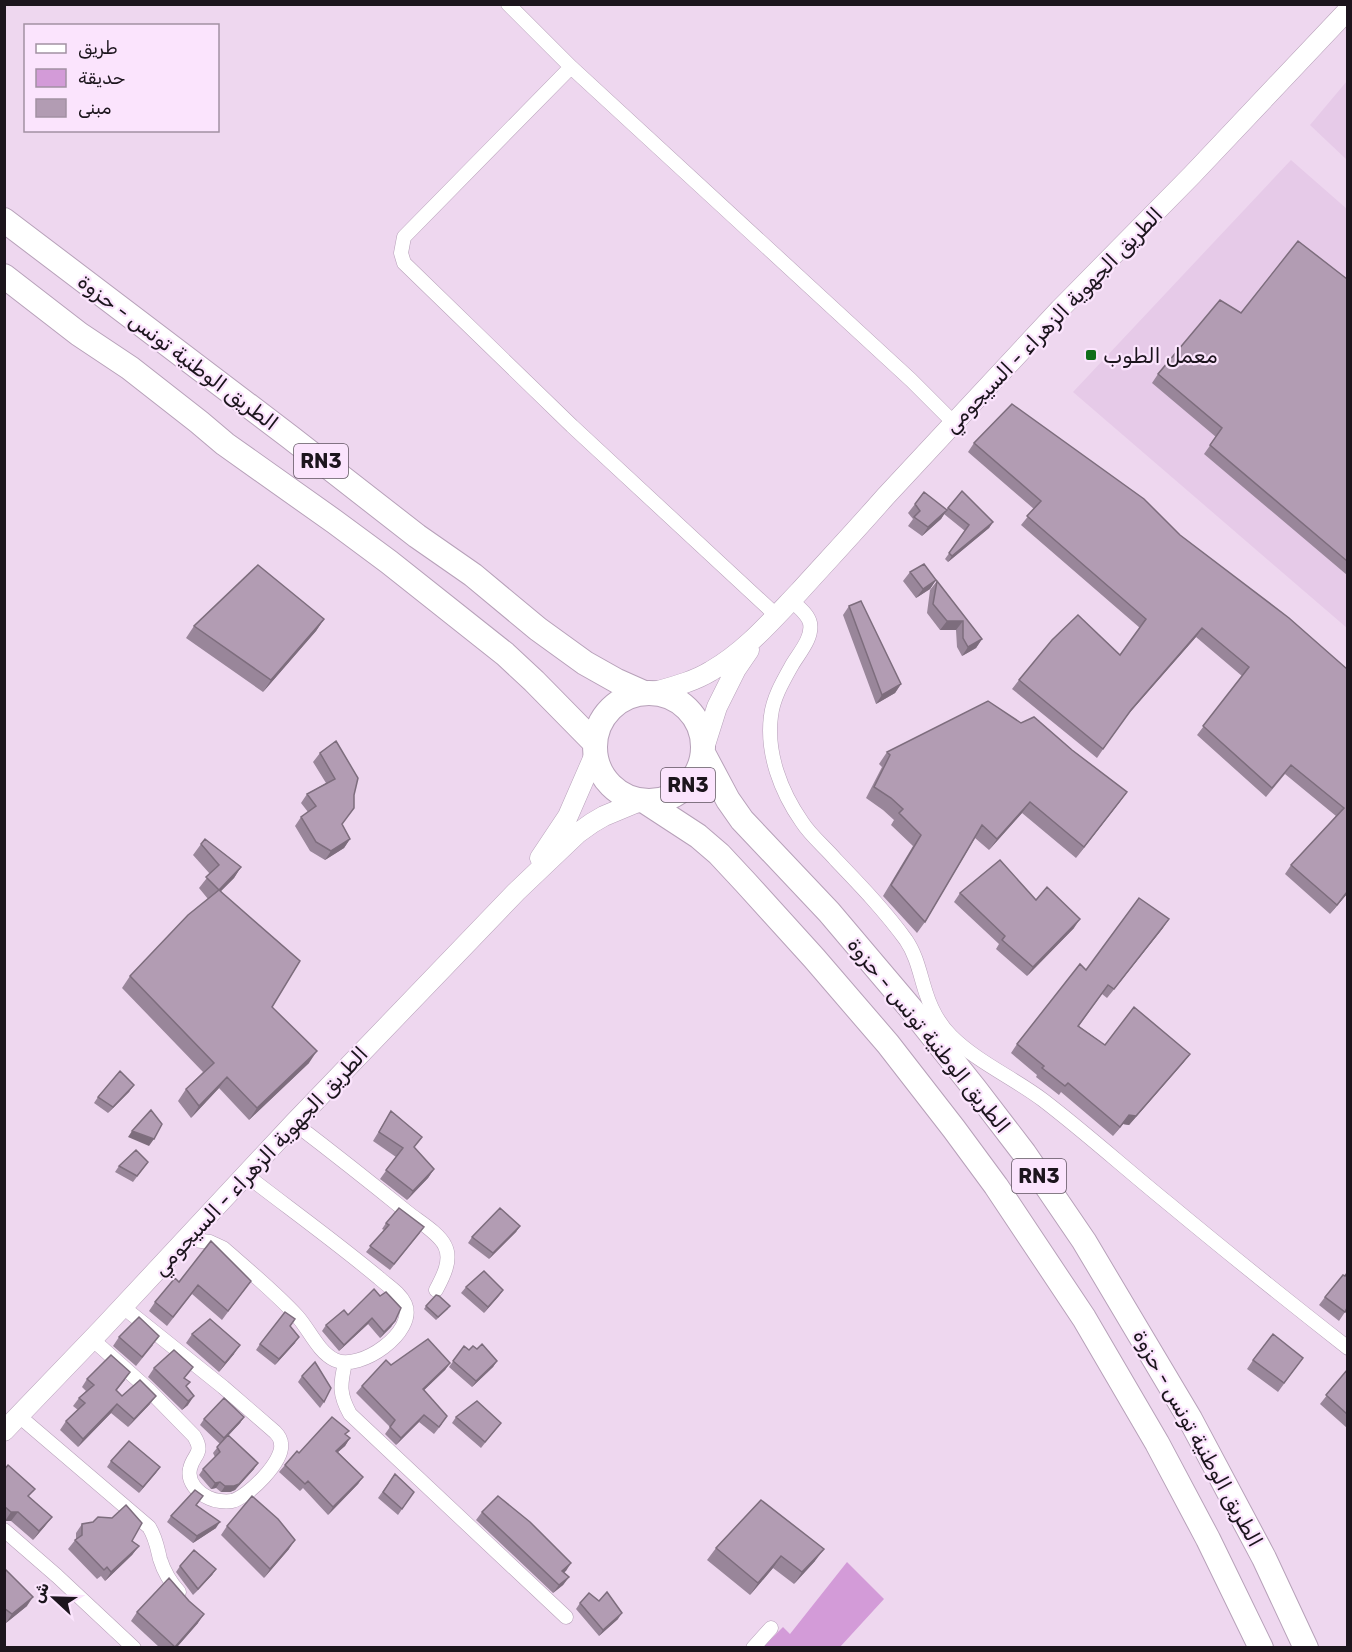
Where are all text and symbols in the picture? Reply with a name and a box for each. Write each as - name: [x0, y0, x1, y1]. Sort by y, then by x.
- legend: [24, 24, 219, 132]
- text: طريق: [78, 37, 118, 59]
- text: حديقة: [78, 67, 125, 89]
- text: مبنى: [78, 97, 112, 119]
- street label: الطريق الجهوية الزهراء - السيجومي: [938, 202, 1171, 441]
- street label: الطريق الوطنية تونس - حزوة: [72, 269, 283, 436]
- place label: معمل الطوب: [1103, 343, 1218, 368]
- marker: معمل الطوب: [1084, 348, 1098, 362]
- road number: RN3: [294, 444, 348, 478]
- road number: RN3: [661, 768, 715, 802]
- street label: الطريق الوطنية تونس - حزوة: [842, 932, 1016, 1138]
- street label: الطريق الجهوية الزهراء - السيجومي: [147, 1041, 376, 1283]
- road number: RN3: [1012, 1159, 1066, 1193]
- street label: الطريق الوطنية تونس - حزوة: [1127, 1325, 1268, 1551]
- north arrow: [24, 1568, 84, 1628]
- text: ش: [28, 1580, 53, 1606]

